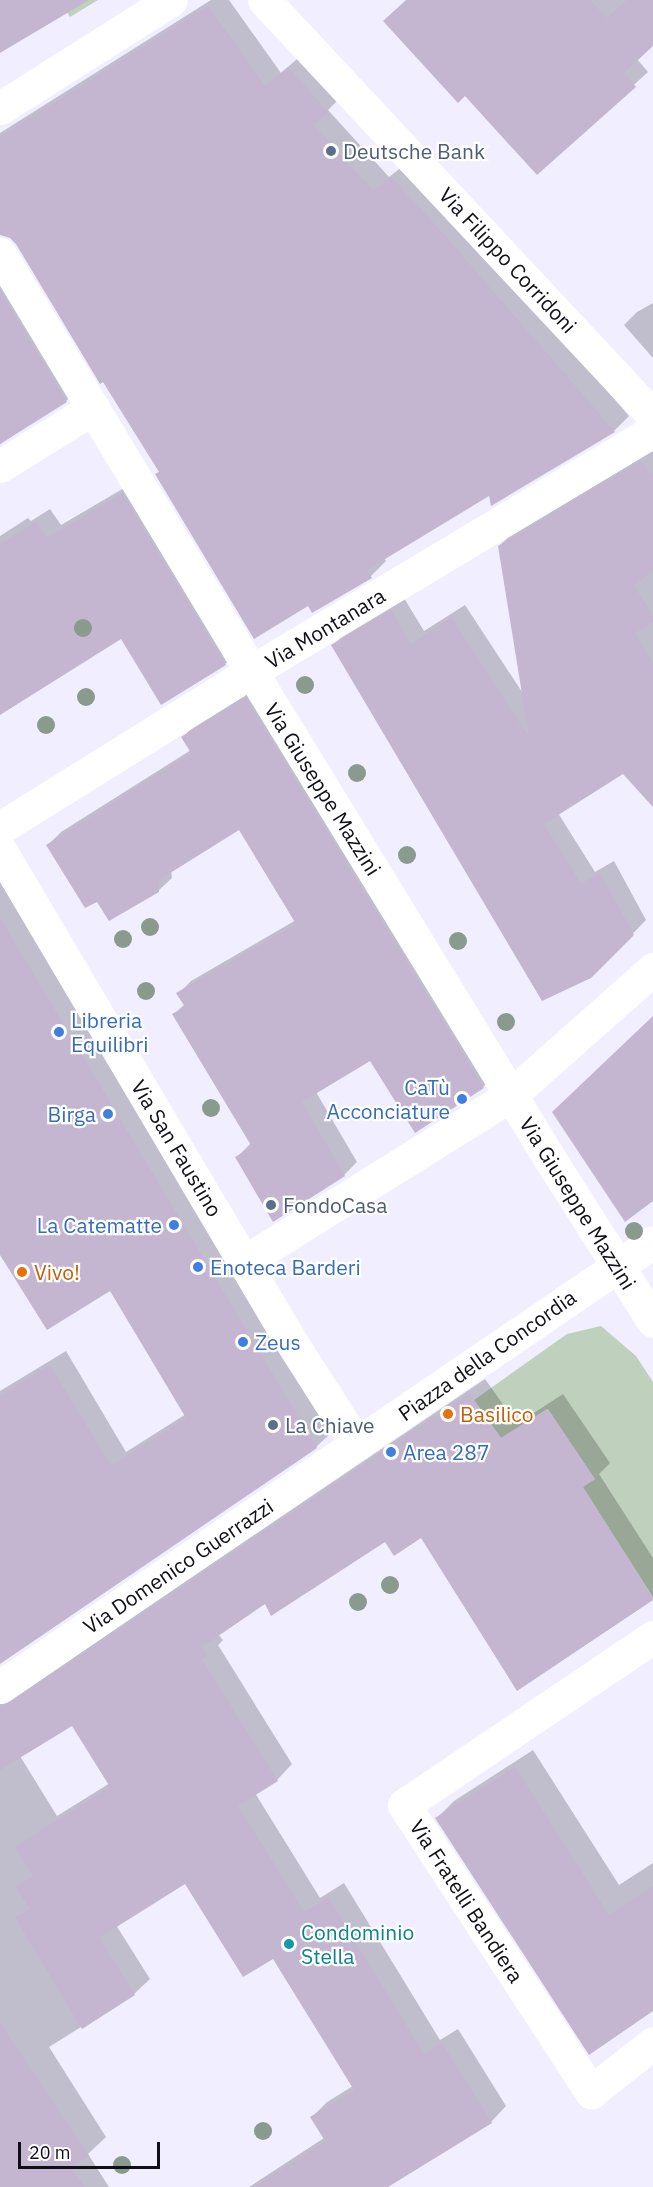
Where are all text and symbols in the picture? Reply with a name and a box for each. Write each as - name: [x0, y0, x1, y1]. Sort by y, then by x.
- place label: Deutsche Bank: [343, 138, 485, 164]
- marker: Deutsche Bank: [324, 144, 338, 158]
- street label: Via Filippo Corridoni: [434, 182, 582, 338]
- street label: Via Montanara: [260, 582, 390, 674]
- street label: Via Giuseppe Mazzini: [260, 698, 386, 880]
- place label: Libreria Equilibri: [71, 1007, 148, 1057]
- marker: Libreria Equilibri: [52, 1025, 66, 1039]
- place label: CaTù Acconciature: [327, 1074, 450, 1124]
- street label: Via San Faustino: [126, 1075, 228, 1221]
- marker: CaTù Acconciature: [455, 1092, 469, 1106]
- place label: Birga: [48, 1101, 96, 1127]
- marker: Birga: [101, 1107, 115, 1121]
- street label: Via Giuseppe Mazzini: [515, 1112, 641, 1294]
- place label: FondoCasa: [283, 1192, 388, 1218]
- marker: FondoCasa: [264, 1198, 278, 1212]
- place label: La Catematte: [37, 1212, 162, 1238]
- marker: La Catematte: [167, 1218, 181, 1232]
- place label: Enoteca Barderi: [210, 1254, 361, 1280]
- place label: Vivo!: [34, 1259, 80, 1285]
- marker: Enoteca Barderi: [191, 1260, 205, 1274]
- marker: Vivo!: [15, 1265, 29, 1279]
- street label: Piazza della Concordia: [393, 1284, 581, 1426]
- place label: Zeus: [255, 1329, 301, 1355]
- marker: Zeus: [236, 1335, 250, 1349]
- place label: Basilico: [460, 1401, 534, 1427]
- marker: Basilico: [441, 1407, 455, 1421]
- place label: La Chiave: [285, 1412, 375, 1438]
- marker: La Chiave: [266, 1418, 280, 1432]
- place label: Area 287: [403, 1439, 490, 1465]
- marker: Area 287: [384, 1445, 398, 1459]
- street label: Via Domenico Guerrazzi: [78, 1493, 278, 1639]
- street label: Via Fratelli Bandiera: [405, 1815, 529, 1987]
- place label: Condominio Stella: [301, 1919, 414, 1969]
- marker: Condominio Stella: [282, 1937, 296, 1951]
- scale bar: [21, 2130, 164, 2168]
- text: 20 m: [29, 2141, 71, 2164]

